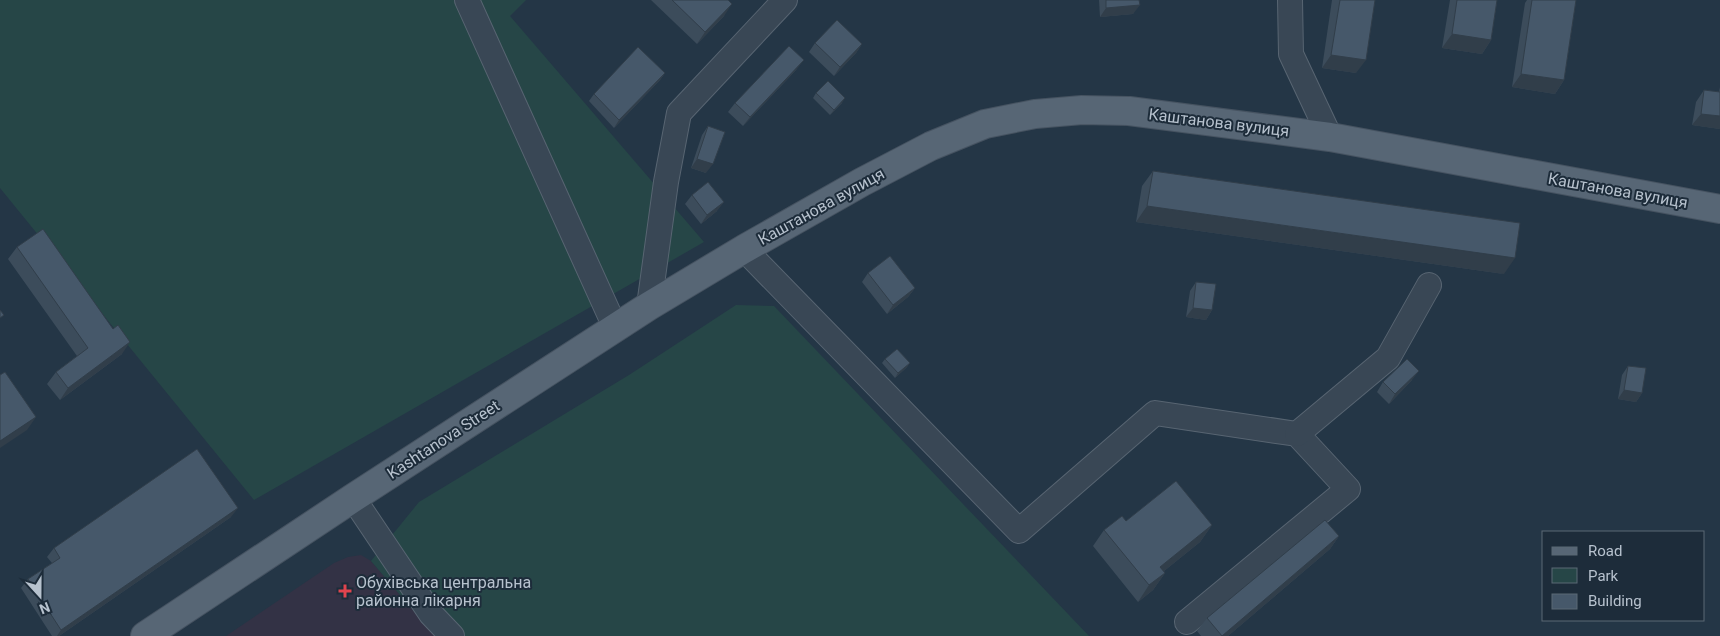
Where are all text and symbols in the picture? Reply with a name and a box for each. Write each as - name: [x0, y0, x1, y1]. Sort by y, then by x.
- street label: Каштанова вулиця: [1148, 104, 1290, 141]
- street label: Каштанова вулиця: [755, 164, 888, 249]
- street label: Каштанова вулиця: [1547, 169, 1689, 212]
- street label: Kashtanova Street: [384, 396, 503, 483]
- legend: [1542, 531, 1705, 621]
- text: Road: [1588, 542, 1622, 560]
- text: Park: [1588, 567, 1619, 585]
- north arrow: [15, 571, 65, 621]
- place label: Обухівська центральна районна лікарня: [356, 573, 531, 610]
- marker: Обухівська центральна районна лікарня: [338, 584, 352, 598]
- text: Building: [1588, 592, 1642, 610]
- text: N: [37, 599, 52, 617]

